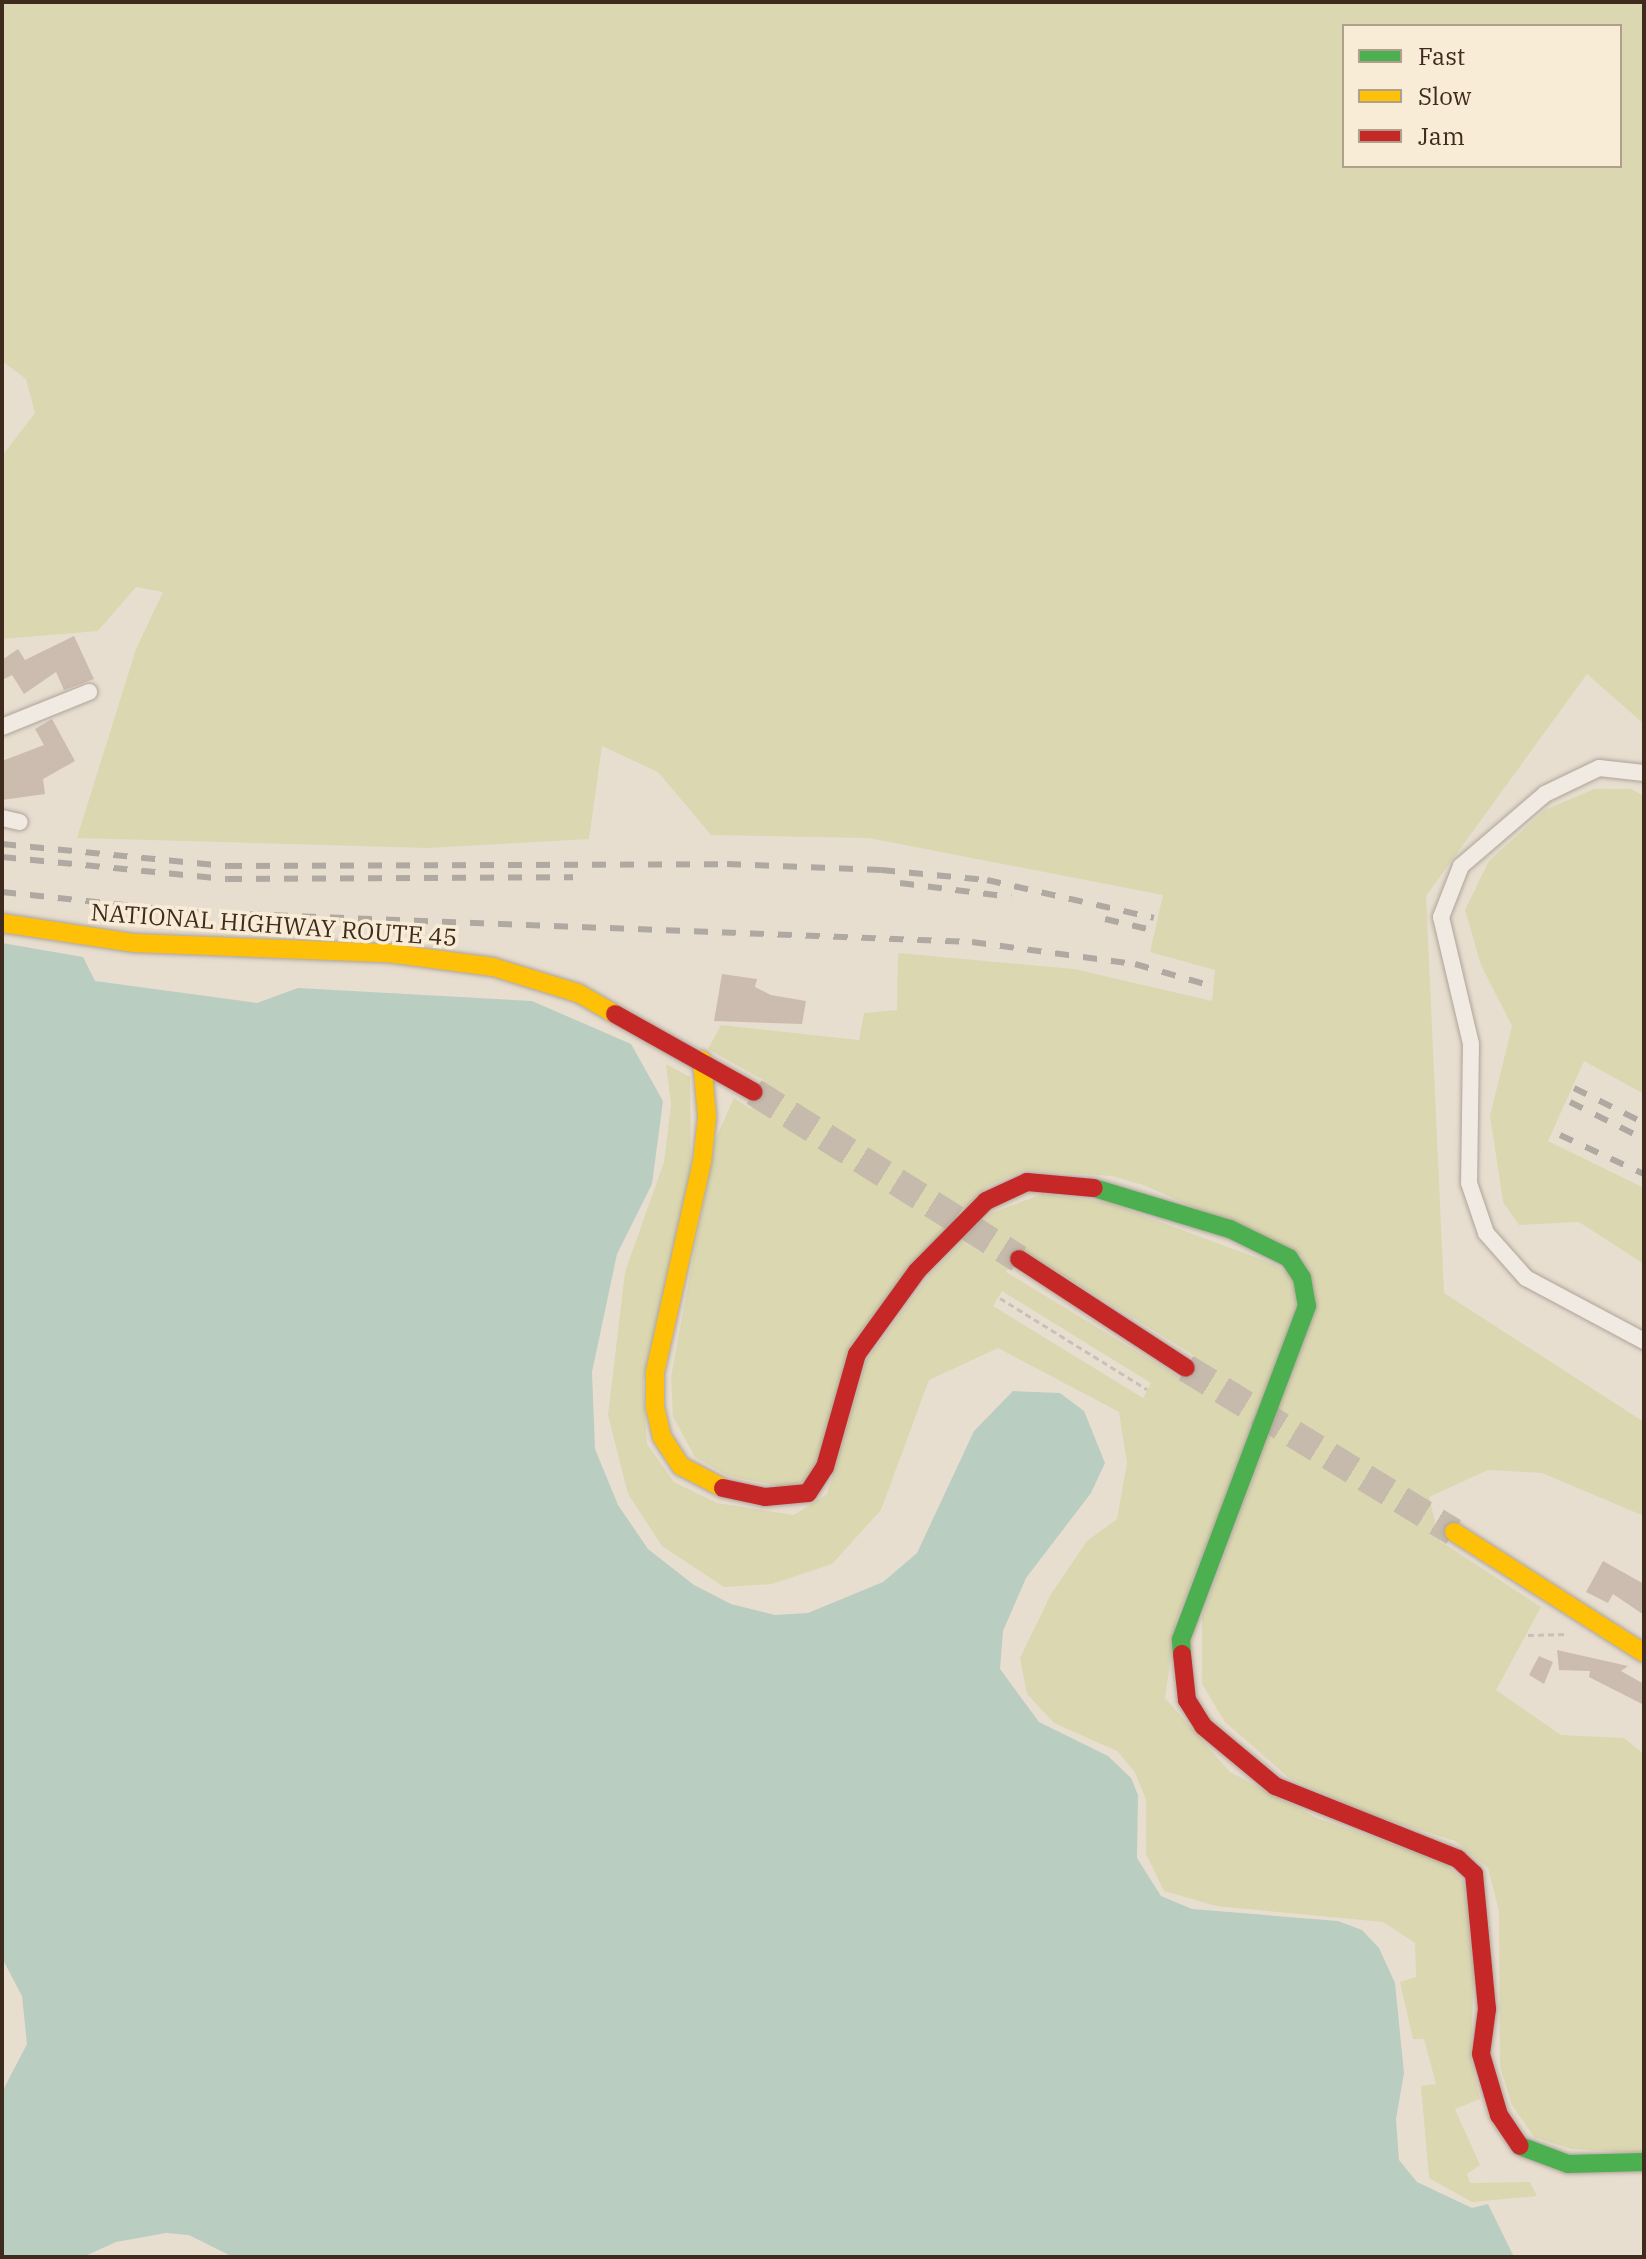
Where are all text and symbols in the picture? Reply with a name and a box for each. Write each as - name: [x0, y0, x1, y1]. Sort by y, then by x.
- legend: [1342, 24, 1622, 168]
- text: Fast: [1418, 40, 1465, 72]
- text: Slow: [1418, 80, 1471, 112]
- text: Jam: [1418, 120, 1465, 152]
- street label: NATIONAL HIGHWAY ROUTE 45: [90, 898, 458, 952]

